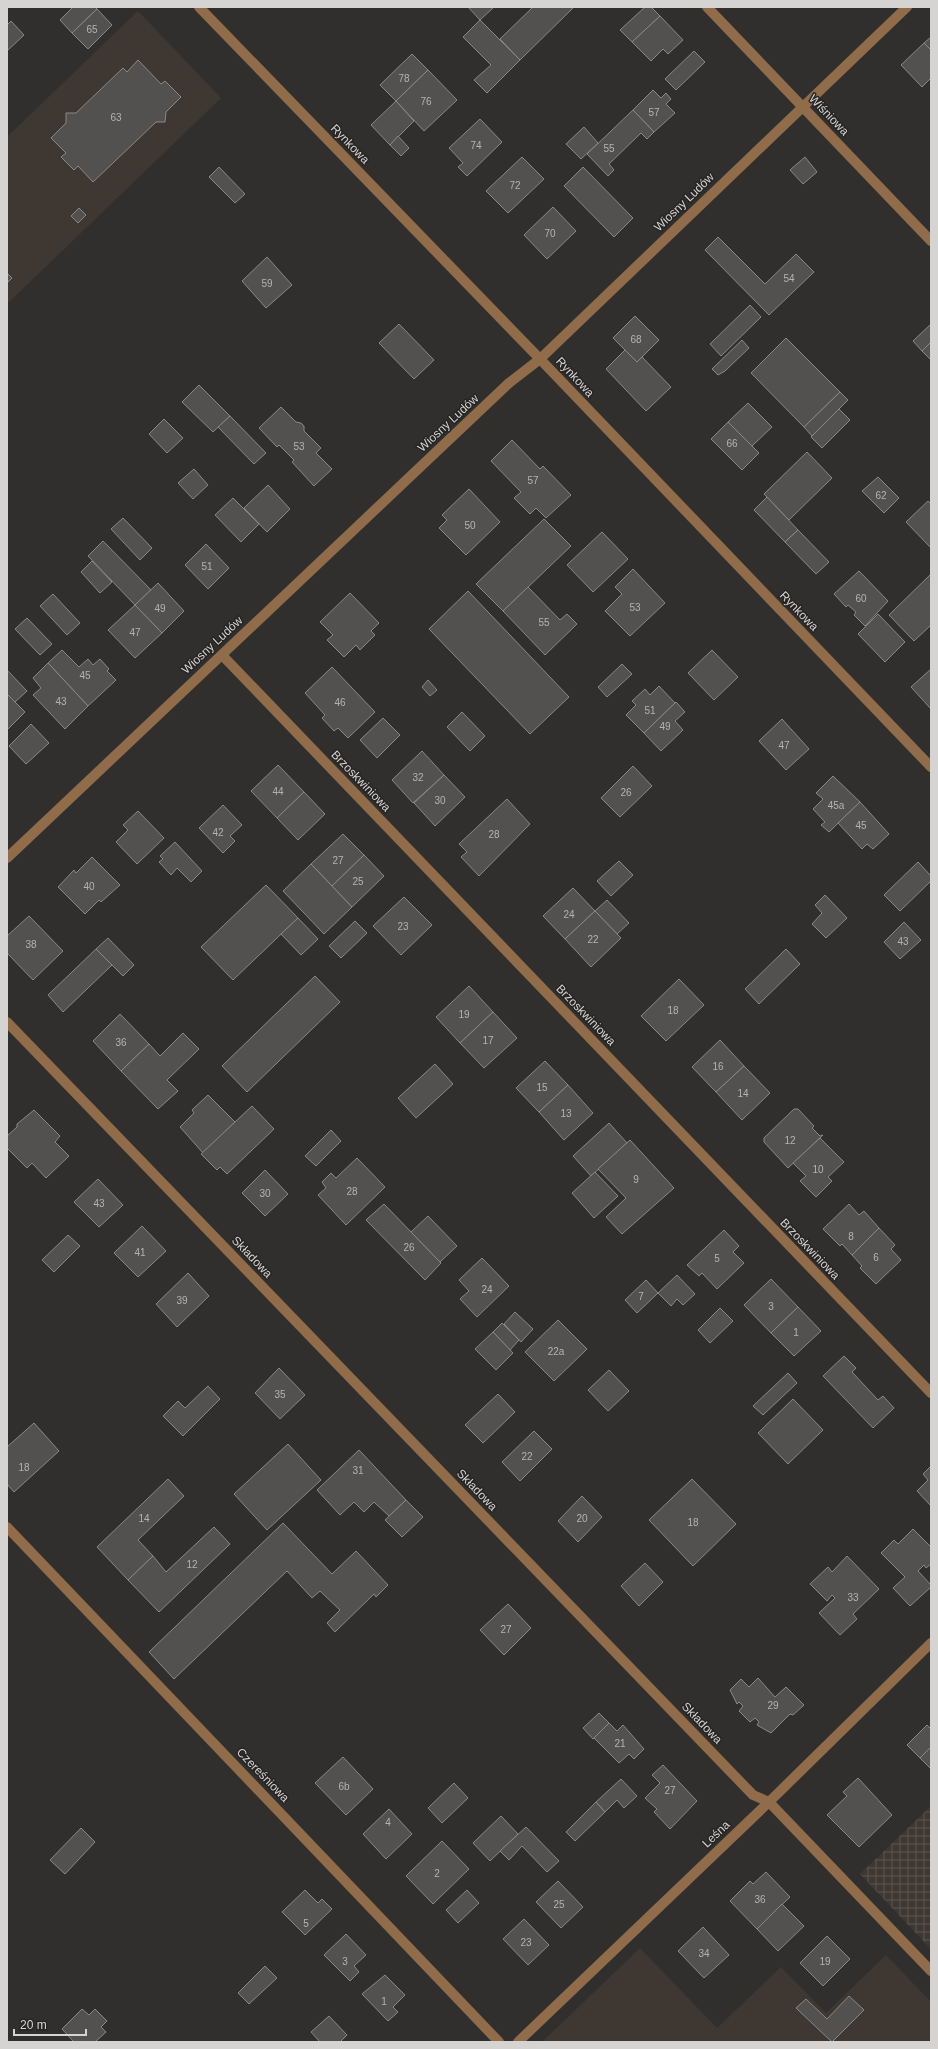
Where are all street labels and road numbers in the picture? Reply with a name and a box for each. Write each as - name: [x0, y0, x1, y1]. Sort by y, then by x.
- street label: Wiśniowa: [806, 92, 852, 139]
- street label: Rynkowa: [328, 121, 372, 167]
- street label: Wiosny Ludów: [651, 170, 717, 234]
- street label: Rynkowa: [553, 354, 597, 400]
- street label: Wiosny Ludów: [415, 391, 482, 455]
- street label: Rynkowa: [777, 588, 821, 634]
- street label: Wiosny Ludów: [179, 613, 246, 677]
- street label: Brzoskwiniowa: [328, 748, 394, 815]
- street label: Brzoskwiniowa: [553, 982, 619, 1049]
- street label: Brzoskwiniowa: [777, 1216, 843, 1283]
- street label: Składowa: [229, 1233, 275, 1281]
- street label: Składowa: [454, 1466, 500, 1514]
- street label: Składowa: [679, 1699, 725, 1747]
- street label: Czereśniowa: [234, 1745, 292, 1805]
- street label: Leśna: [699, 1817, 733, 1850]

